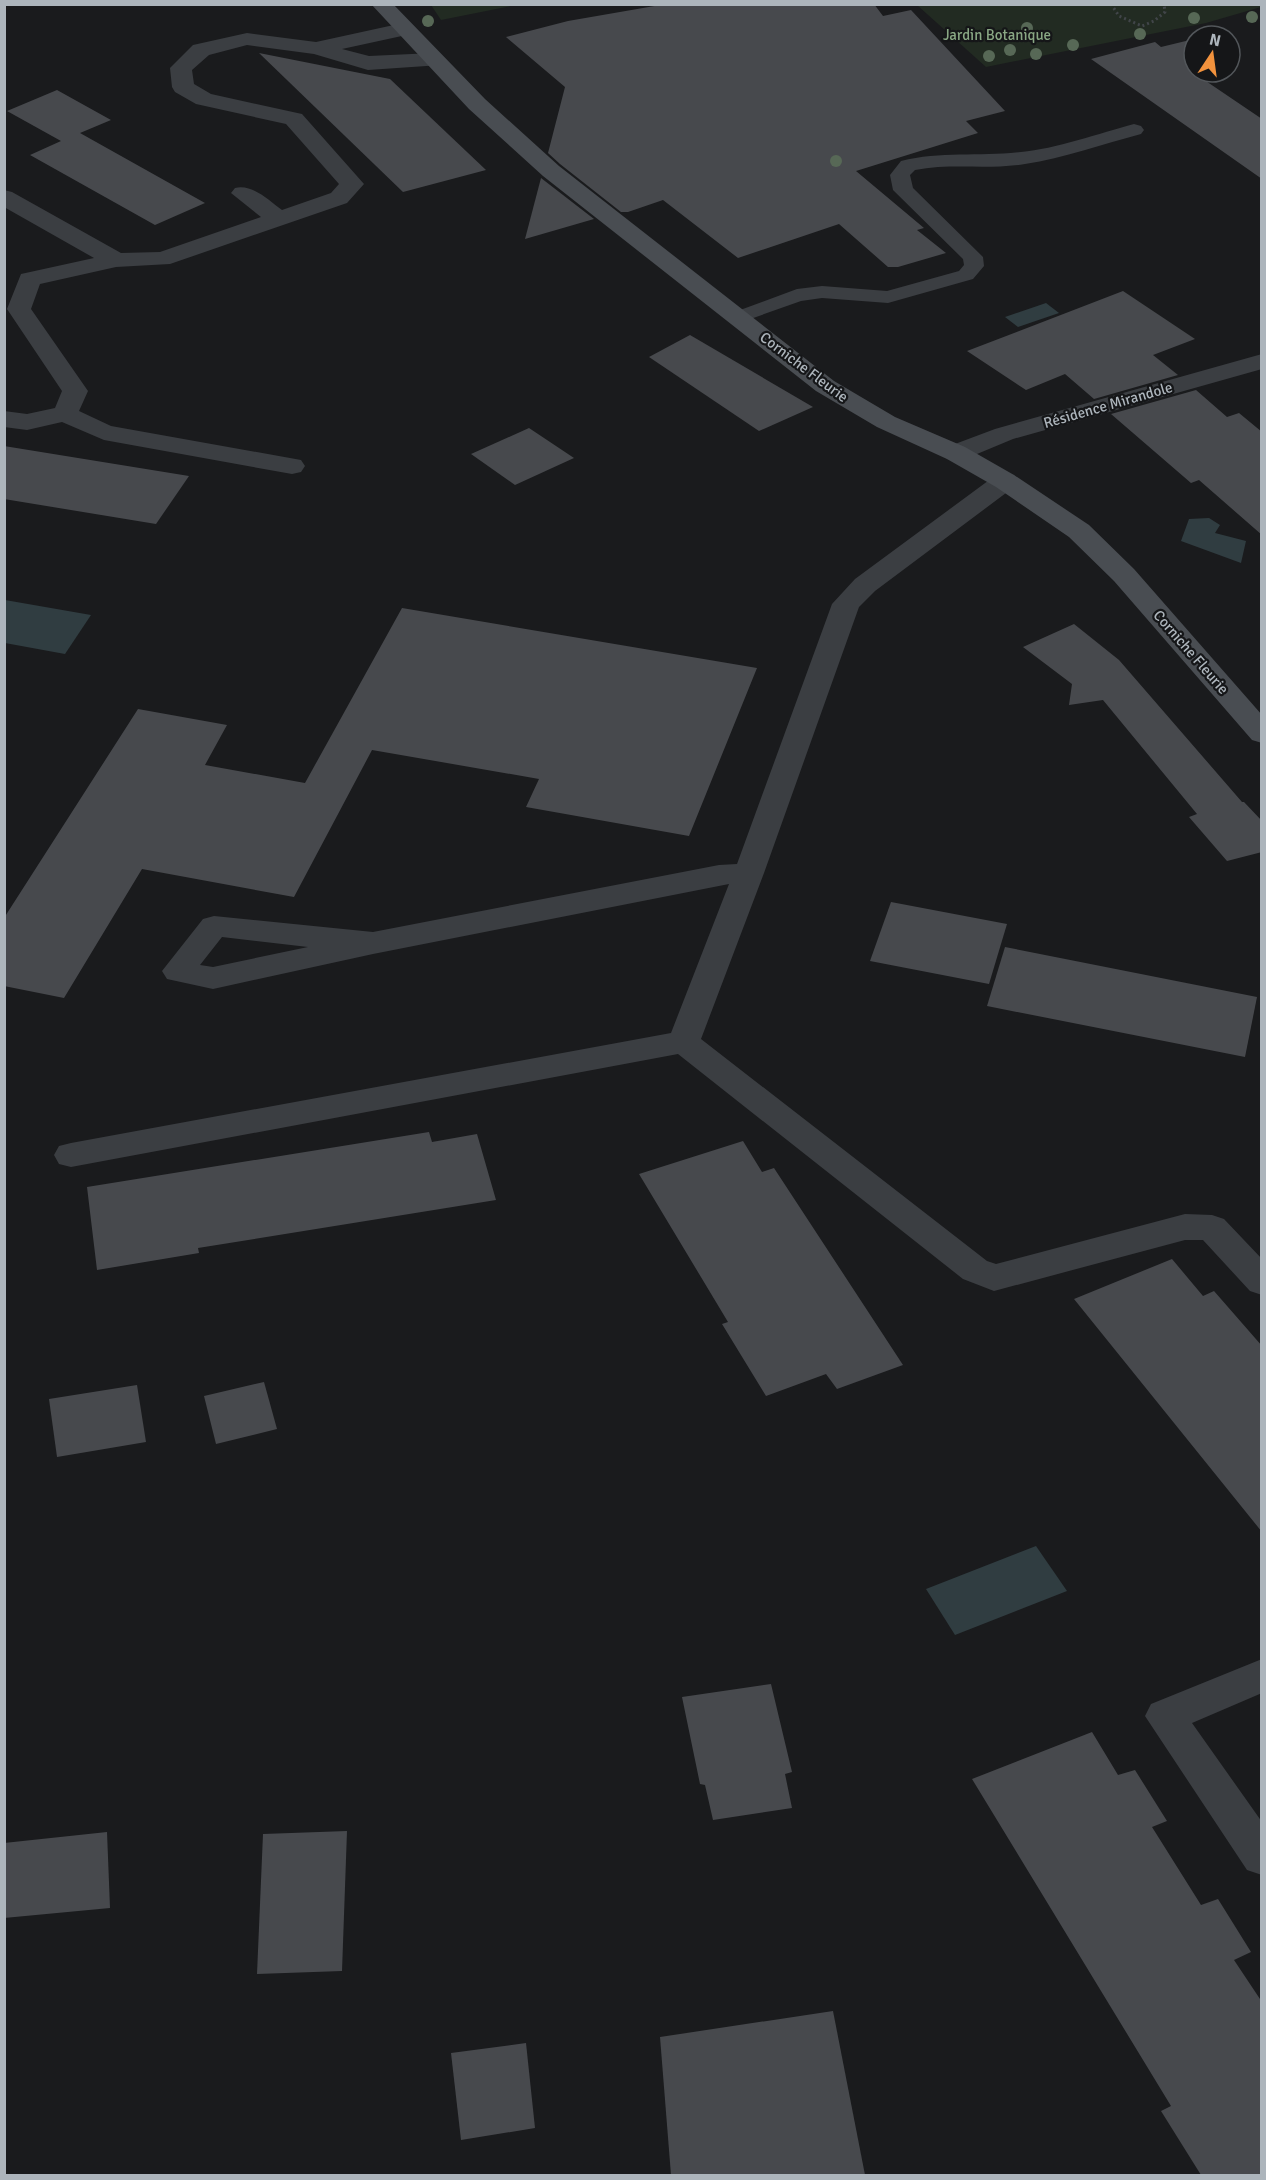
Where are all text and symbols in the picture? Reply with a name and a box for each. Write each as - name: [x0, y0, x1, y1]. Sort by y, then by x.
- north arrow: [1182, 24, 1242, 84]
- park label: Jardin Botanique: [943, 26, 1051, 44]
- text: N: [1207, 29, 1223, 51]
- street label: Corniche Fleurie: [756, 328, 852, 406]
- street label: Résidence Mirandole: [1041, 378, 1175, 432]
- street label: Corniche Fleurie: [1150, 606, 1232, 698]

